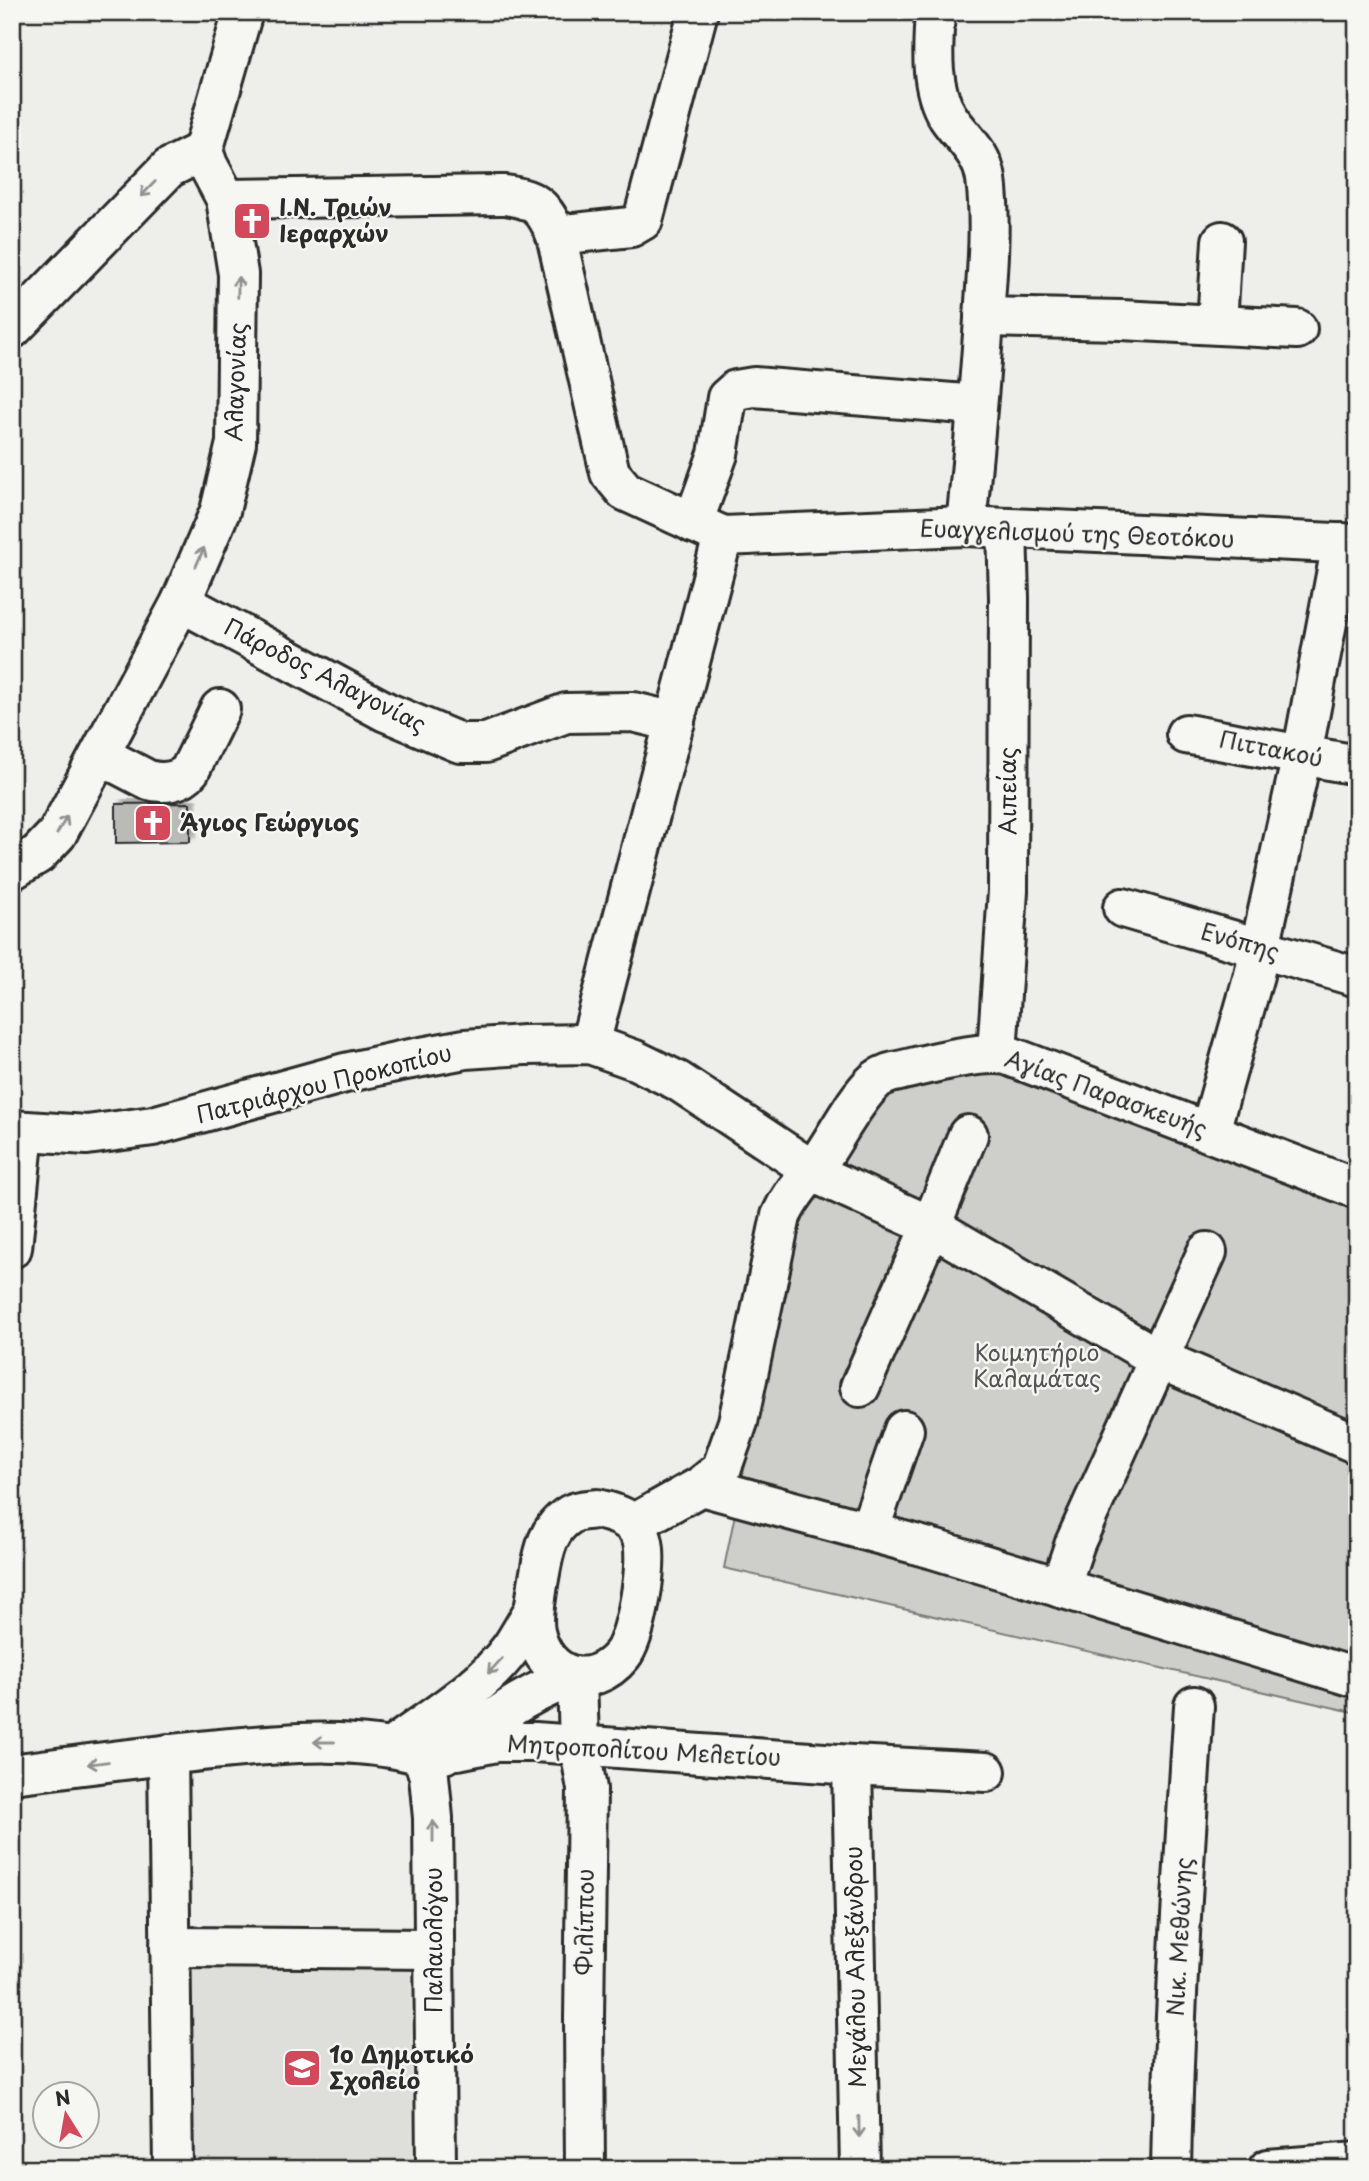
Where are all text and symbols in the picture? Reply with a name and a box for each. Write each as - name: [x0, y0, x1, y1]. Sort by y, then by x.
- one-way arrow: [140, 180, 157, 197]
- place label: Ι.Ν. Τριών Ιεραρχών: [279, 189, 392, 250]
- church icon: Ι.Ν. Τριών Ιεραρχών: [231, 200, 273, 242]
- one-way arrow: [231, 276, 245, 299]
- street label: Αλαγονίας: [215, 322, 254, 442]
- street label: Ευαγγελισμού της Θεοτόκου: [919, 510, 1235, 555]
- one-way arrow: [194, 547, 207, 569]
- street label: Πάροδος Αλαγονίας: [219, 609, 433, 741]
- street label: Πιττακού: [1217, 720, 1326, 775]
- street label: Αιπείας: [989, 747, 1024, 835]
- church icon: Άγιος Γεώργιος: [132, 802, 174, 844]
- place label: Άγιος Γεώργιος: [180, 804, 359, 839]
- one-way arrow: [55, 815, 69, 835]
- street label: Ενόπης: [1197, 913, 1284, 968]
- street label: Πατριάρχου Προκοπίου: [192, 1034, 455, 1131]
- street label: Αγίας Παρασκευής: [1001, 1040, 1213, 1145]
- park label: Κοιμητήριο Καλαμάτας: [973, 1334, 1101, 1395]
- one-way arrow: [486, 1657, 503, 1674]
- street label: Μητροπολίτου Μελετίου: [506, 1725, 782, 1774]
- one-way arrow: [313, 1735, 336, 1749]
- one-way arrow: [87, 1757, 110, 1770]
- one-way arrow: [426, 1820, 440, 1843]
- street label: Μεγάλου Αλεξάνδρου: [835, 1846, 874, 2088]
- street label: Νικ. Μεθώνης: [1157, 1856, 1200, 2017]
- street label: Παλαιολόγου: [415, 1867, 450, 2013]
- street label: Φιλίππου: [565, 1868, 602, 1976]
- place label: 1o Δημοτικό Σχολείο: [329, 2036, 474, 2097]
- school or university icon: 1o Δημοτικό Σχολείο: [281, 2047, 323, 2089]
- north arrow: [32, 2080, 102, 2150]
- text: N: [53, 2082, 73, 2113]
- one-way arrow: [852, 2115, 866, 2138]

